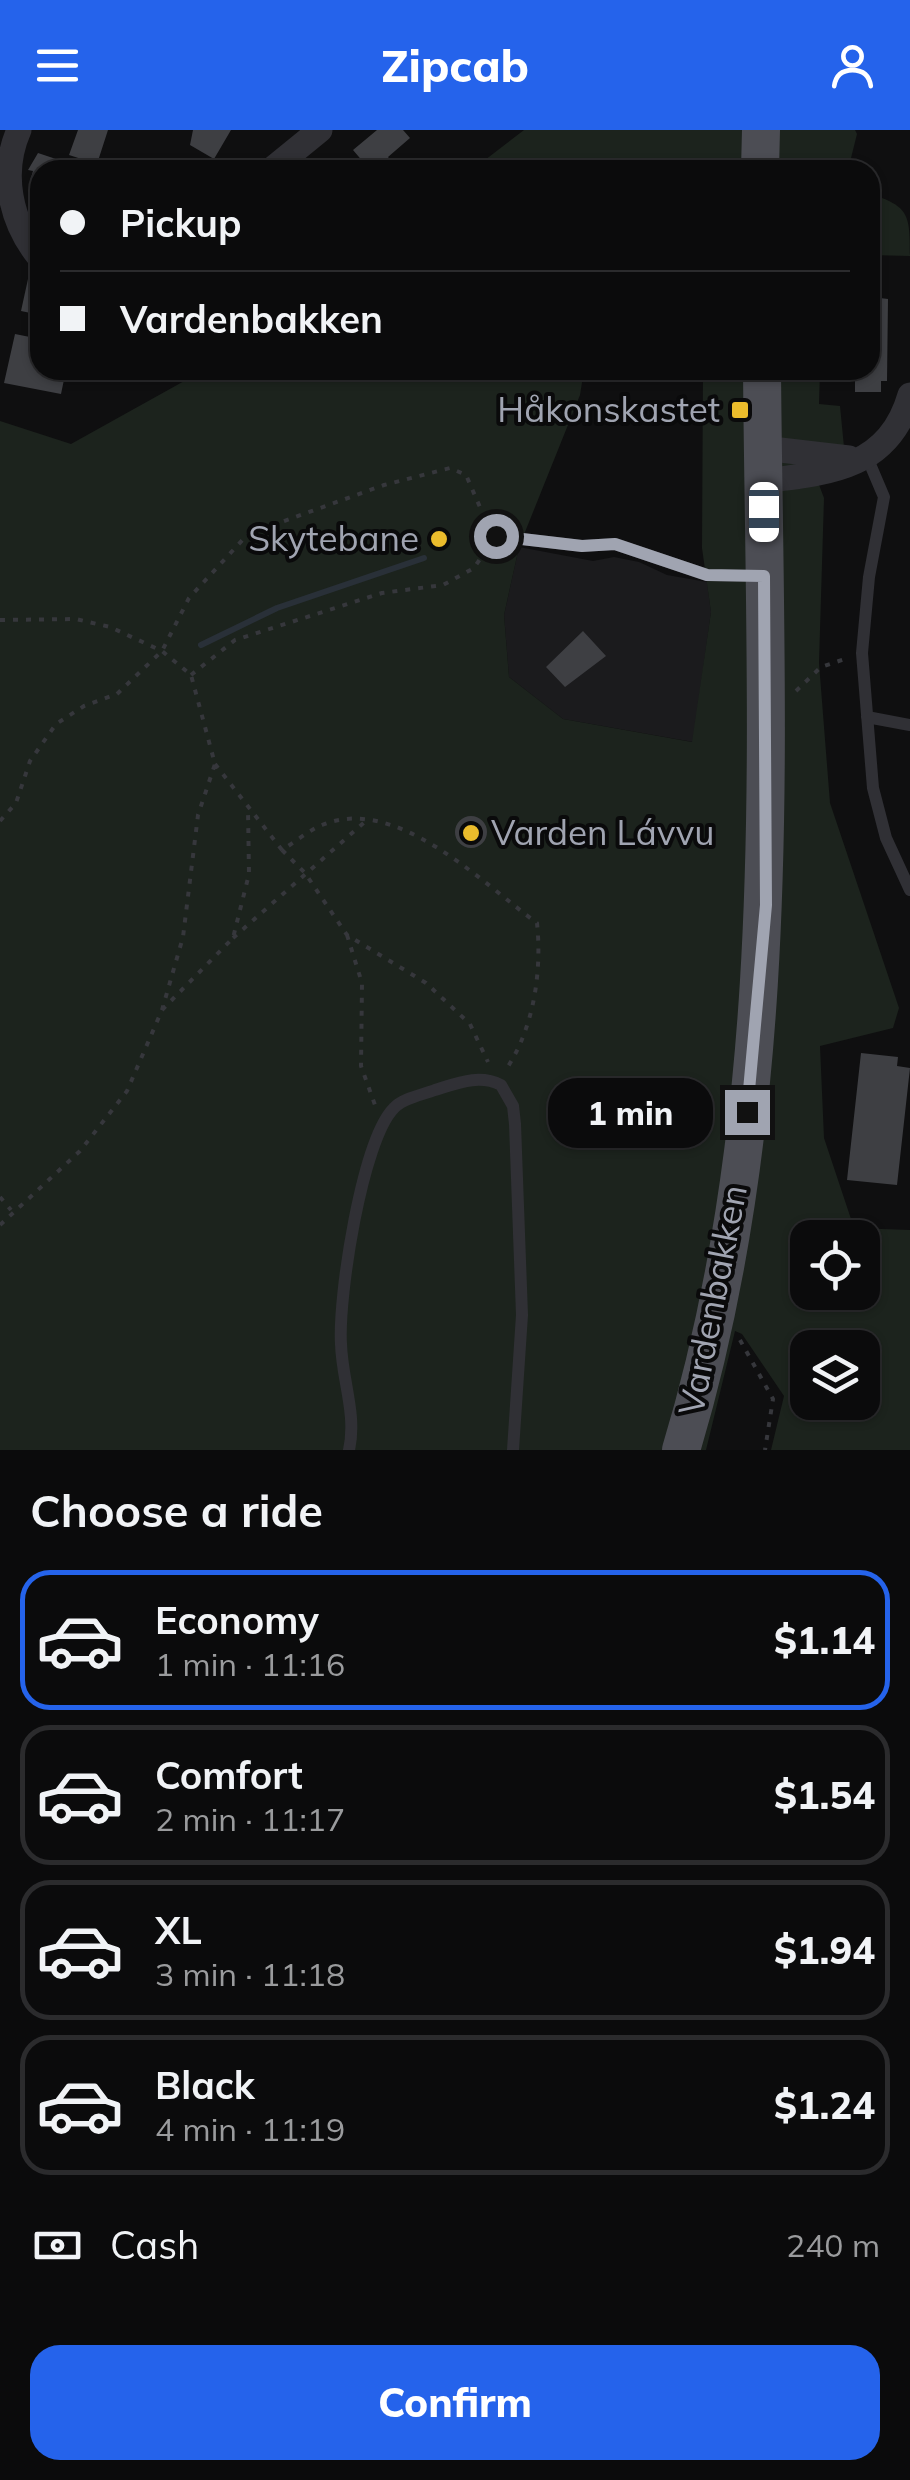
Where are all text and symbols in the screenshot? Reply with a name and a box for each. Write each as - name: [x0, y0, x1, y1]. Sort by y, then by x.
- text: Zipcab: [381, 37, 529, 93]
- icon: menu: [30, 38, 85, 93]
- icon: person: [825, 38, 880, 93]
- text: Pickup: [120, 199, 242, 247]
- text: Vardenbakken: [120, 295, 383, 343]
- place label: Håkonskastet: [497, 387, 720, 431]
- marker: Håkonskastet: [729, 399, 751, 421]
- car: [749, 482, 779, 542]
- route start: [474, 514, 519, 559]
- place label: Skytebane: [248, 516, 419, 560]
- marker: Skytebane: [428, 528, 450, 550]
- place label: Varden Lávvu: [491, 810, 714, 854]
- marker: Varden Lávvu: [460, 822, 482, 844]
- callout: 1 min: [547, 1077, 712, 1147]
- route end: [725, 1090, 770, 1135]
- text: 1 min: [588, 1093, 673, 1133]
- street label: Vardenbakken: [668, 1181, 756, 1419]
- map controls: [790, 1220, 880, 1420]
- button: locate: [790, 1220, 880, 1310]
- button: layers: [790, 1330, 880, 1420]
- text: Choose a ride: [30, 1482, 323, 1538]
- icon: car: [35, 1595, 125, 1685]
- text: Economy: [155, 1596, 319, 1644]
- text: $1.14: [774, 1616, 875, 1664]
- text: 1 min · 11:16: [155, 1644, 345, 1684]
- icon: car: [35, 1750, 125, 1840]
- text: Comfort: [155, 1751, 303, 1799]
- text: $1.54: [774, 1771, 875, 1819]
- text: 2 min · 11:17: [155, 1799, 345, 1839]
- icon: car: [35, 1905, 125, 1995]
- text: XL: [155, 1906, 202, 1954]
- text: $1.94: [774, 1926, 875, 1974]
- text: 3 min · 11:18: [155, 1954, 345, 1994]
- icon: car: [35, 2060, 125, 2150]
- text: Black: [155, 2061, 255, 2109]
- text: $1.24: [774, 2081, 875, 2129]
- text: 4 min · 11:19: [155, 2109, 345, 2149]
- icon: cash: [30, 2218, 85, 2273]
- text: Cash: [110, 2221, 199, 2269]
- text: 240 m: [786, 2225, 880, 2265]
- button: Confirm: [30, 2345, 880, 2460]

